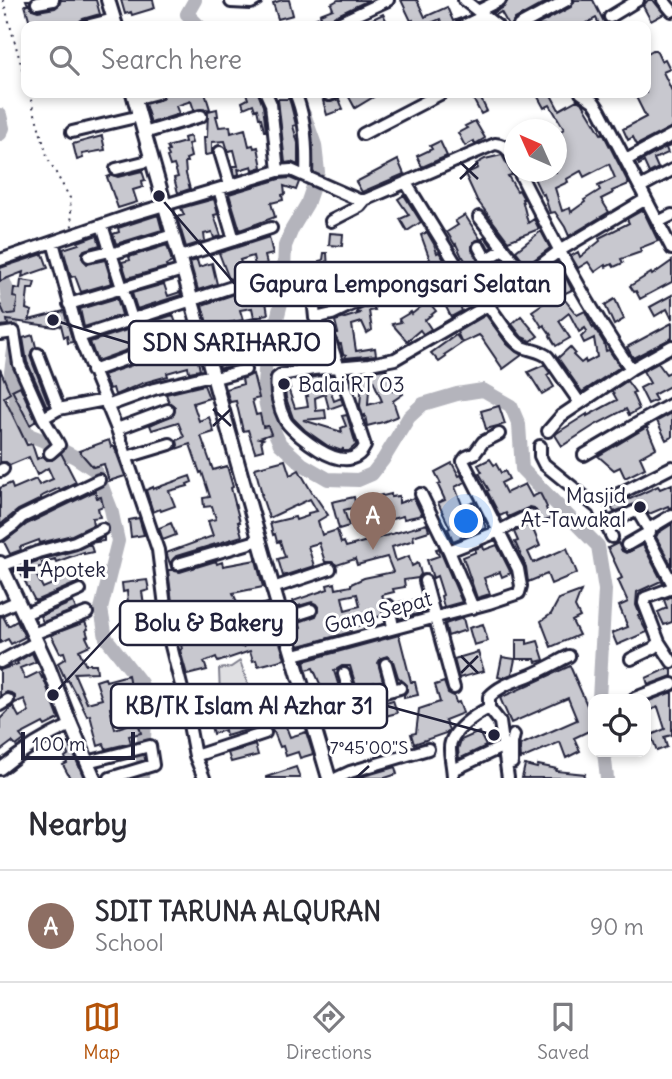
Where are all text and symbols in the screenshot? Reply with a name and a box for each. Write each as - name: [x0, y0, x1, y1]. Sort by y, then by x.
- search box: [21, 21, 651, 98]
- icon: search: [45, 41, 83, 79]
- text: Search here: [101, 43, 242, 76]
- north arrow: [504, 119, 567, 182]
- callout: Gapura Lempongsari Selatan: [235, 262, 565, 306]
- text: Gapura Lempongsari Selatan: [249, 269, 551, 298]
- callout: SDN SARIHARJO: [129, 321, 335, 365]
- text: SDN SARIHARJO: [143, 328, 321, 357]
- place label: Balai RT 03: [298, 371, 405, 398]
- marker: Balai RT 03: [276, 376, 292, 392]
- place label: Masjid At-Tawakal: [521, 482, 626, 533]
- pin: A: [350, 492, 396, 550]
- marker: Masjid At-Tawakal: [632, 499, 648, 515]
- your location: [449, 504, 483, 538]
- place label: Apotek: [40, 556, 106, 583]
- marker: Apotek: [18, 561, 34, 577]
- street label: Gang Sepat: [321, 585, 435, 639]
- callout: Bolu & Bakery: [120, 601, 297, 645]
- text: Bolu & Bakery: [134, 608, 284, 637]
- callout: KB/TK Islam Al Azhar 31: [111, 684, 387, 728]
- text: KB/TK Islam Al Azhar 31: [125, 691, 373, 720]
- map controls: [588, 694, 651, 757]
- button: locate: [588, 694, 651, 757]
- scale bar: [21, 729, 135, 761]
- text: 100 m: [32, 732, 86, 756]
- text: 7°45'00"S: [330, 736, 408, 759]
- text: Nearby: [28, 805, 128, 843]
- text: SDIT TARUNA ALQURAN: [95, 895, 381, 928]
- text: A: [44, 912, 58, 941]
- text: 90 m: [590, 912, 644, 941]
- text: School: [95, 928, 164, 957]
- tab: Map: [83, 998, 121, 1064]
- tab: Directions: [286, 998, 372, 1064]
- tab: Saved: [537, 998, 589, 1064]

